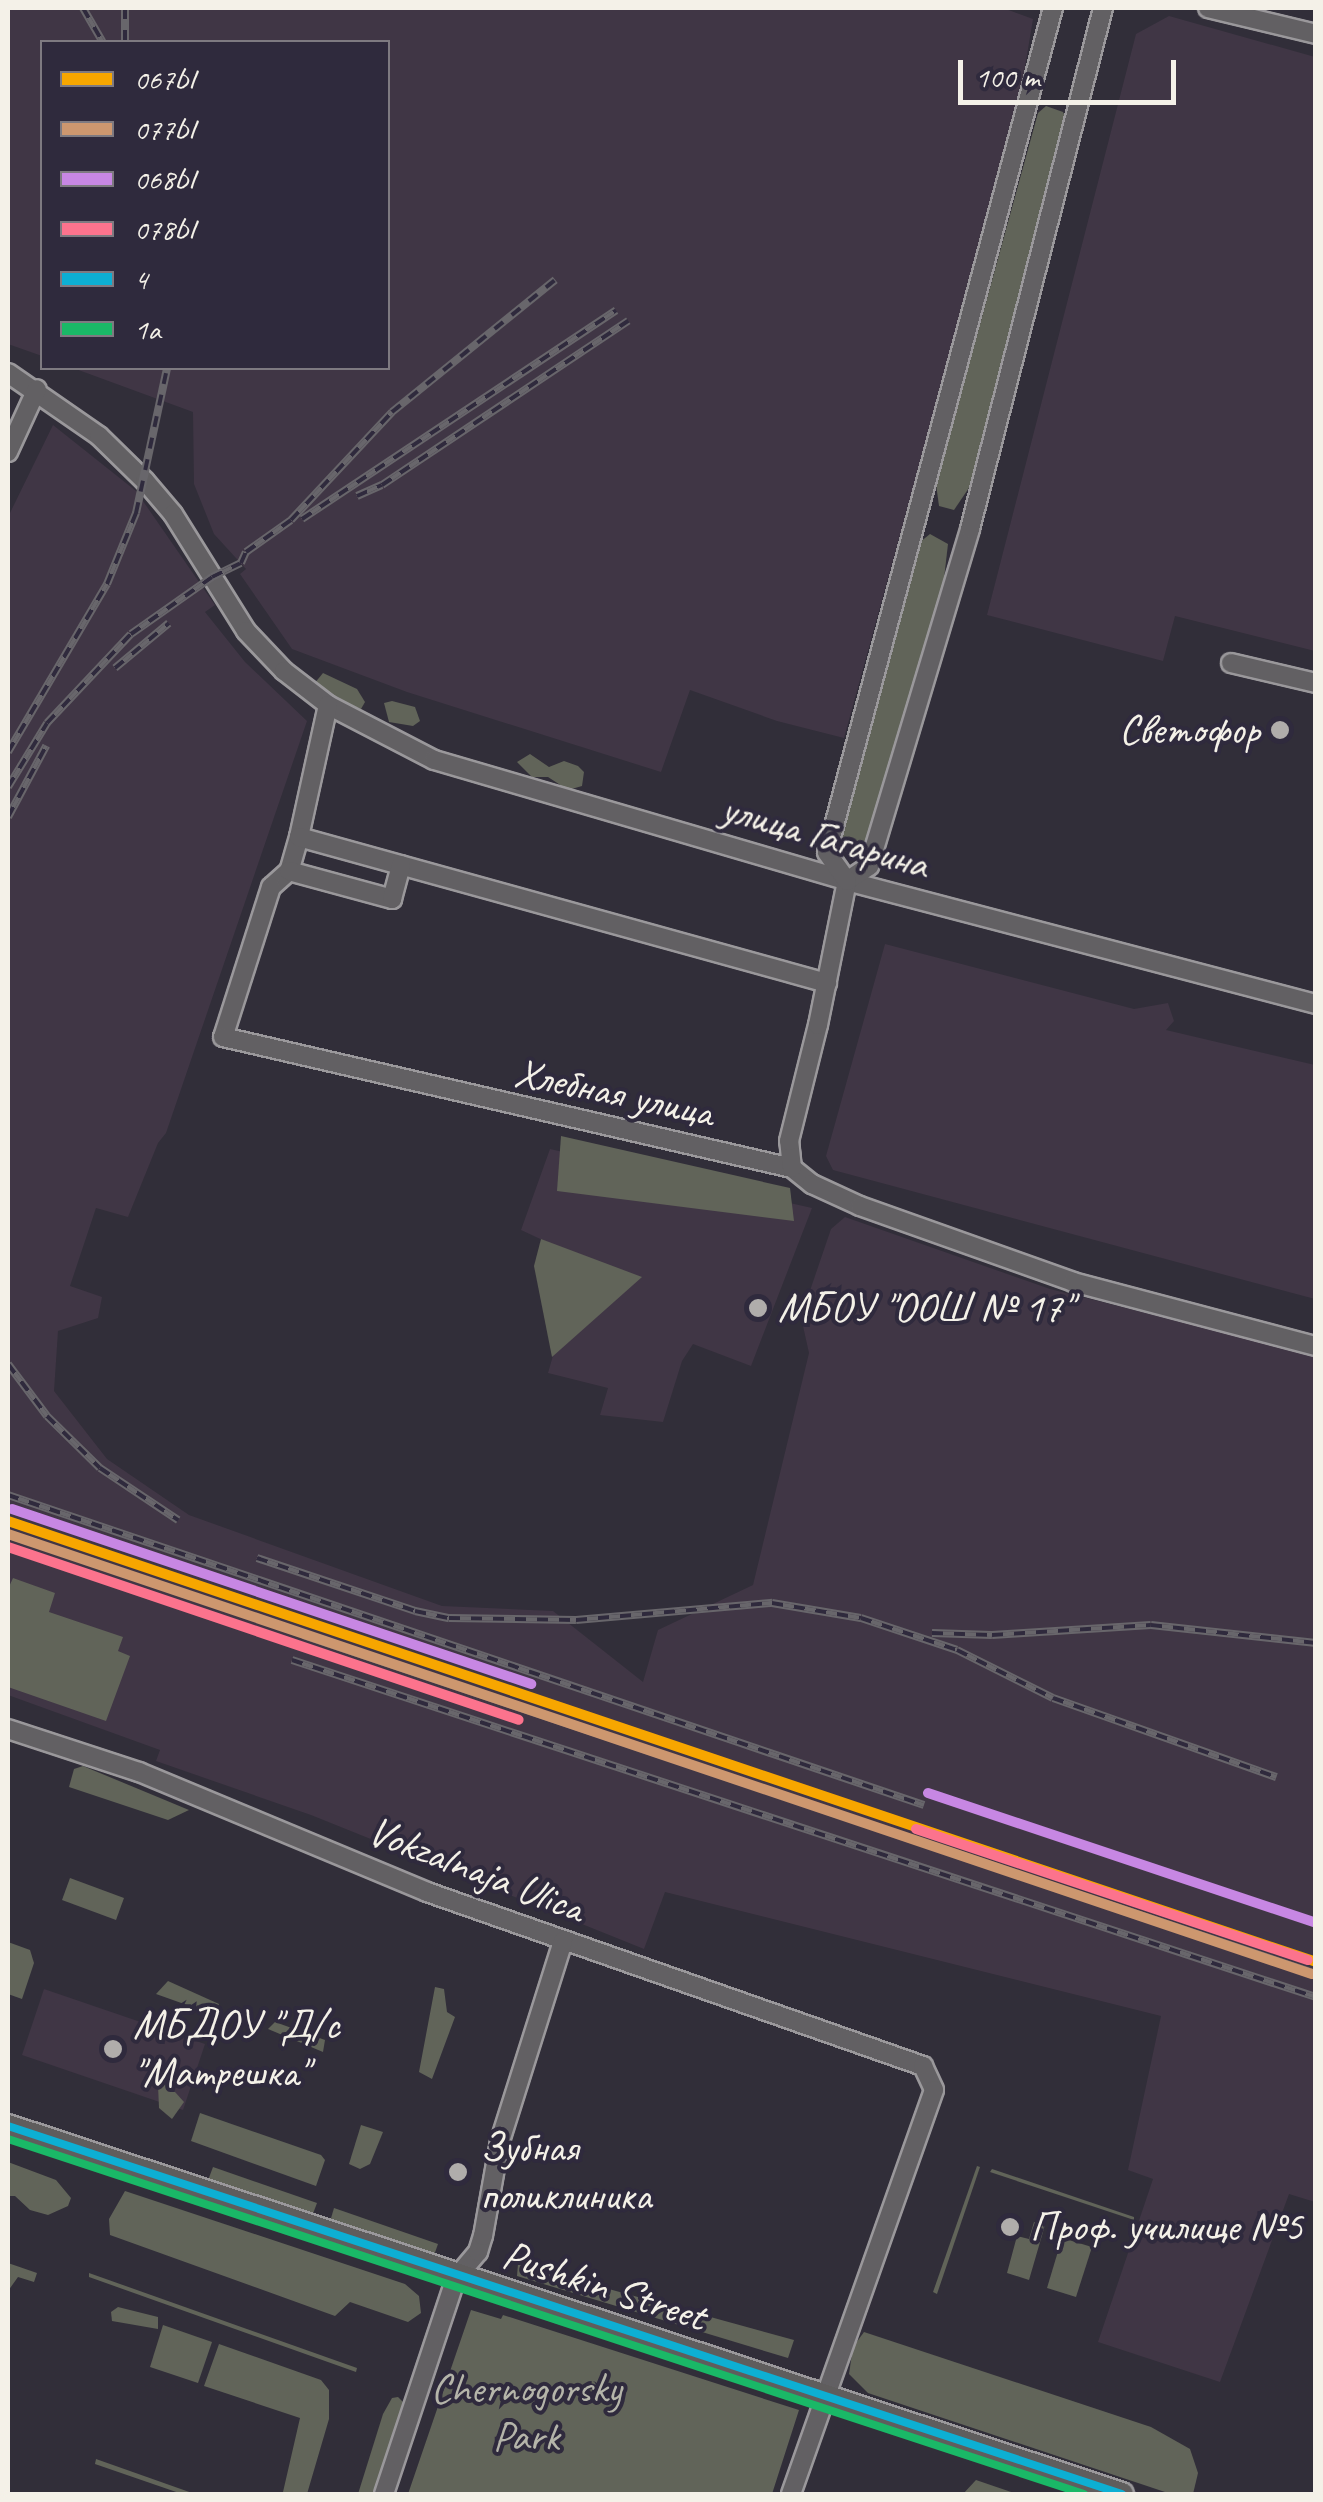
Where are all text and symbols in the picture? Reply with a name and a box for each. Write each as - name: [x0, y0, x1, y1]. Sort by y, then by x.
- legend: [40, 40, 390, 370]
- scale bar: [963, 40, 1180, 102]
- text: 100 m: [975, 58, 1040, 96]
- text: 067Ы: [134, 60, 194, 98]
- text: 077Ы: [134, 110, 194, 148]
- text: 068Ы: [134, 160, 194, 198]
- text: 078Ы: [134, 210, 194, 248]
- text: 4: [134, 260, 148, 298]
- text: 1а: [134, 310, 161, 348]
- place label: Светофор: [1119, 705, 1260, 755]
- marker: Светофор: [1269, 719, 1291, 741]
- street label: улица Гагарина: [715, 783, 935, 891]
- street label: Хлебная улица: [510, 1047, 718, 1139]
- place label: МБОУ "ООШ № 17": [778, 1283, 1072, 1333]
- marker: МБОУ "ООШ № 17": [747, 1297, 769, 1319]
- street label: Vokzalnaja Ulica: [361, 1806, 591, 1934]
- place label: МБДОУ "Д/с "Матрешка": [133, 2000, 340, 2098]
- marker: МБДОУ "Д/с "Матрешка": [102, 2038, 124, 2060]
- place label: Зубная поликлиника: [480, 2123, 651, 2222]
- marker: Зубная поликлиника: [445, 2159, 471, 2185]
- place label: Проф. училище №5: [1030, 2202, 1303, 2252]
- marker: Проф. училище №5: [999, 2216, 1021, 2238]
- street label: Pushkin Street: [496, 2229, 712, 2343]
- park label: Chernogorsky Park: [431, 2364, 621, 2462]

